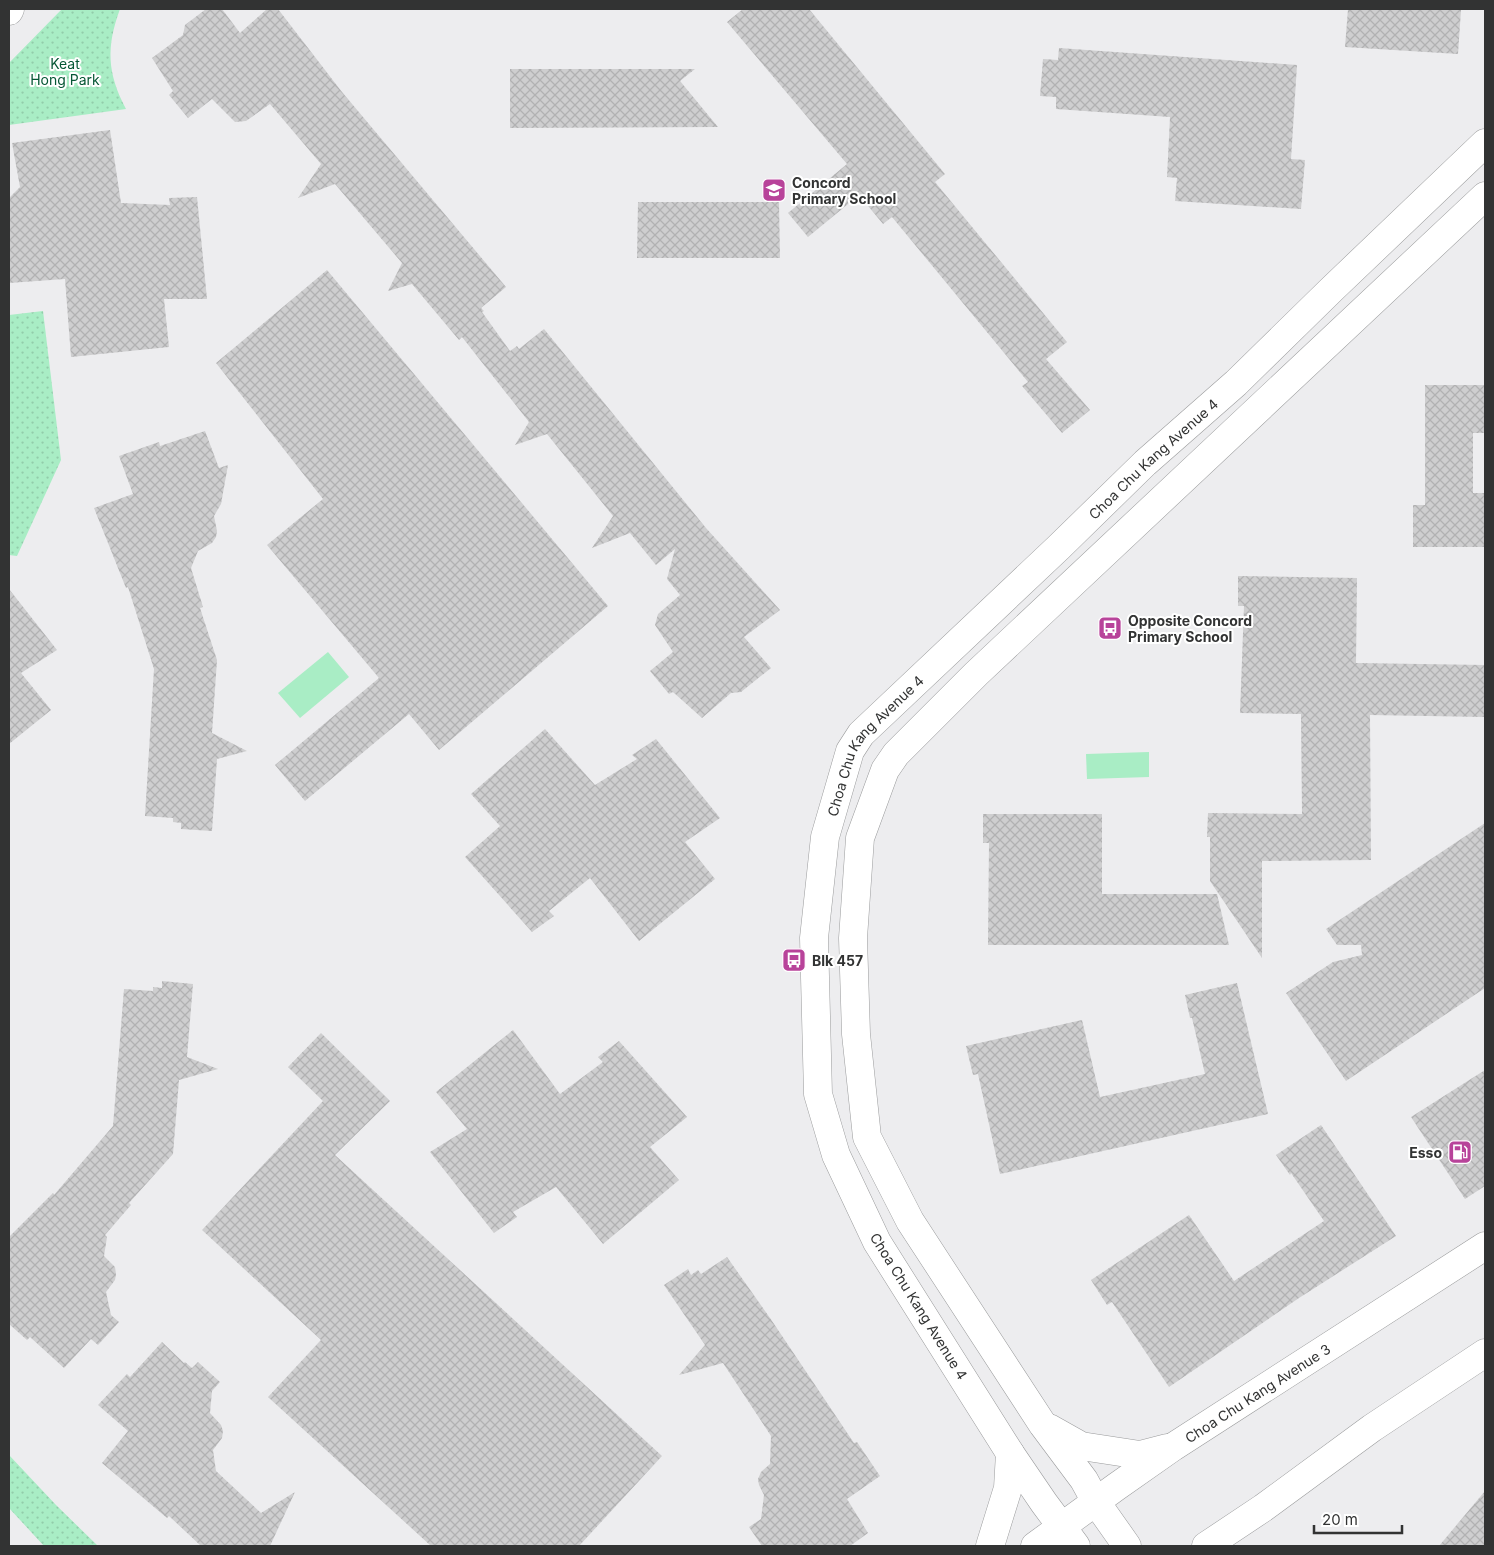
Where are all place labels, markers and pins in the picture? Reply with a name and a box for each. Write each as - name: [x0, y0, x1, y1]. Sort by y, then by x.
- place label: Concord Primary School: [792, 174, 896, 207]
- school or university icon: Concord Primary School: [761, 177, 787, 203]
- place label: Opposite Concord Primary School: [1128, 612, 1252, 645]
- bus stop icon: Opposite Concord Primary School: [1097, 615, 1123, 641]
- bus stop icon: Blk 457: [781, 947, 807, 973]
- place label: Blk 457: [812, 952, 863, 969]
- fuel station icon: Esso: [1447, 1139, 1473, 1165]
- place label: Esso: [1409, 1144, 1442, 1161]

